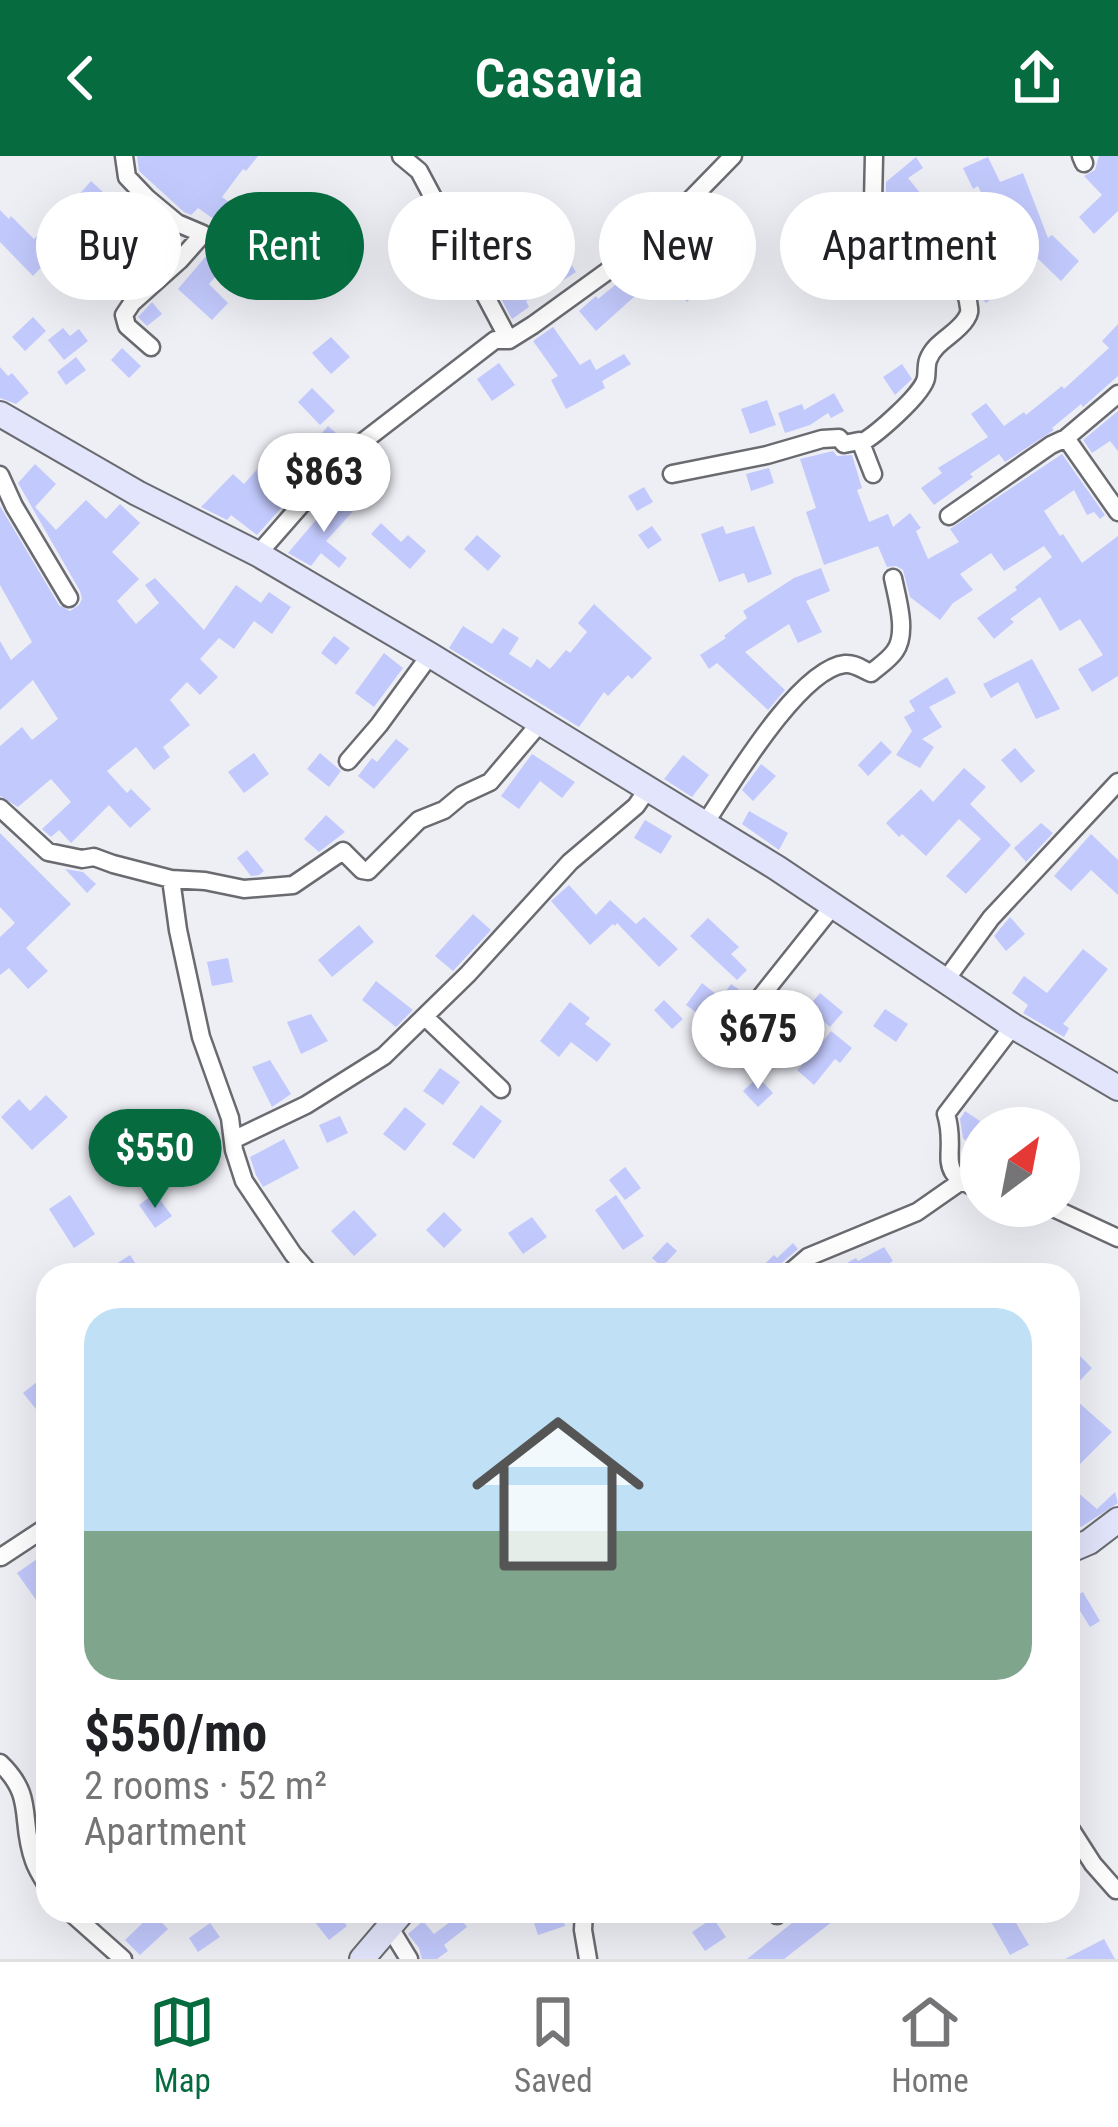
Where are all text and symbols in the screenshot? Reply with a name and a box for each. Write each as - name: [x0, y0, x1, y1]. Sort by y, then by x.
- icon: back: [48, 45, 114, 111]
- icon: share: [1004, 45, 1070, 111]
- text: Casavia: [475, 47, 643, 110]
- chip: Buy: [36, 192, 181, 300]
- chip: Rent: [205, 192, 364, 300]
- chip: Filters: [388, 192, 575, 300]
- chip: New: [599, 192, 756, 300]
- chip: Apartment: [780, 192, 1039, 300]
- pin: $863: [253, 433, 395, 535]
- text: $863: [285, 449, 363, 495]
- pin: $675: [687, 990, 829, 1092]
- text: $675: [719, 1006, 797, 1052]
- north arrow: [960, 1107, 1080, 1227]
- map controls: [960, 1107, 1080, 1227]
- pin: $550: [84, 1109, 226, 1211]
- text: $550: [116, 1125, 194, 1171]
- icon: home: [450, 1386, 666, 1602]
- text: $550/mo: [84, 1704, 267, 1763]
- text: 2 rooms · 52 m²: [84, 1763, 327, 1809]
- text: Apartment: [84, 1809, 247, 1855]
- tab: Map: [149, 1989, 215, 2100]
- tab: Saved: [514, 1989, 593, 2100]
- tab: Home: [891, 1989, 969, 2100]

